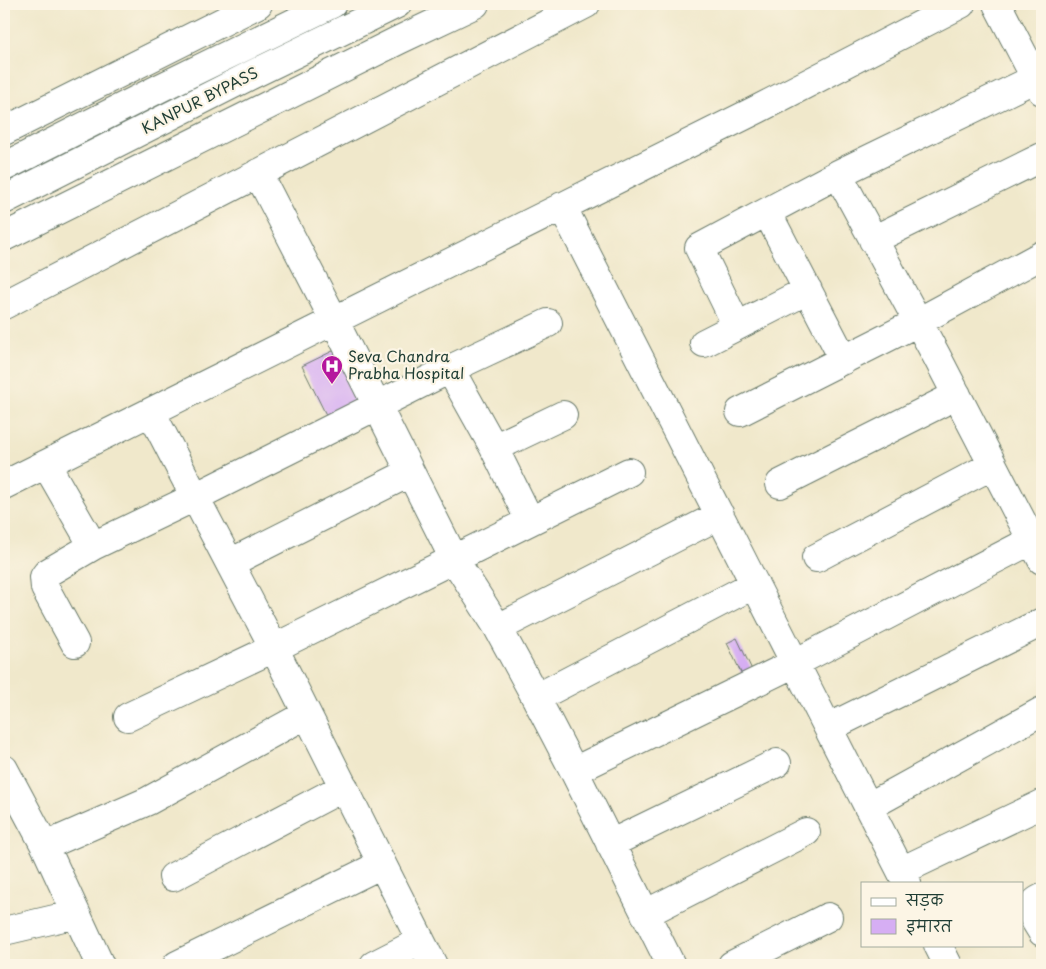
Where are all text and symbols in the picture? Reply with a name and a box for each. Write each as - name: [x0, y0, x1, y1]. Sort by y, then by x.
- street label: KANPUR BYPASS: [137, 60, 261, 139]
- place label: Seva Chandra Prabha Hospital: [348, 344, 464, 384]
- hospital icon: Seva Chandra Prabha Hospital: [320, 354, 344, 385]
- legend: [861, 882, 1024, 946]
- text: सड़क: [905, 888, 944, 911]
- text: इमारत: [906, 914, 953, 937]

